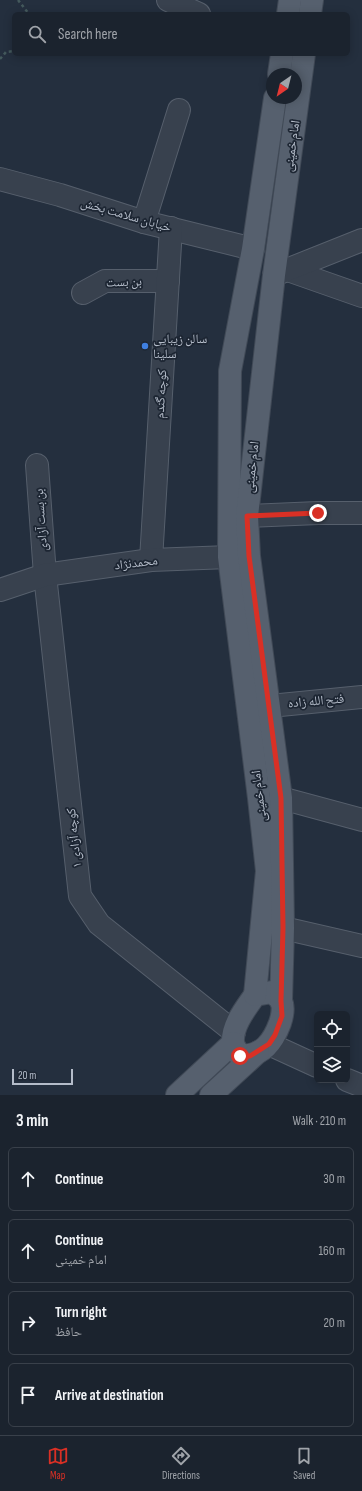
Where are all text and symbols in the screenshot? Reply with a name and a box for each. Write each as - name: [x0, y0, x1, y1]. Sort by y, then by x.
- search box: [12, 12, 350, 56]
- icon: search: [26, 23, 48, 45]
- text: Search here: [58, 25, 118, 44]
- north arrow: [266, 68, 302, 104]
- street label: امام خمینی: [280, 119, 304, 173]
- street label: خیابان سلامت بخش: [79, 194, 173, 236]
- street label: بن بست: [106, 273, 142, 291]
- place label: سالن زیبایی سلینا: [153, 331, 207, 362]
- marker: سالن زیبایی سلینا: [140, 341, 150, 351]
- street label: کوچه گندم: [152, 368, 170, 419]
- street label: امام خمینی: [241, 440, 263, 494]
- street label: بن بست آزادی: [31, 488, 51, 552]
- route end: [309, 504, 327, 522]
- street label: محمدنژاد: [113, 552, 159, 574]
- street label: فتح الله زاده: [287, 691, 345, 712]
- street label: امام خمینی: [248, 769, 270, 823]
- street label: کوچه آزادی ۱: [63, 807, 85, 869]
- map controls: [314, 1011, 350, 1083]
- button: locate: [314, 1011, 350, 1047]
- route start: [231, 1047, 249, 1065]
- button: layers: [314, 1047, 350, 1083]
- scale bar: [12, 1067, 73, 1086]
- text: 20 m: [18, 1069, 36, 1082]
- text: 3 min: [16, 1111, 49, 1131]
- text: Walk · 210 m: [293, 1113, 346, 1129]
- icon: ahead: [17, 1168, 39, 1190]
- text: Continue: [55, 1170, 104, 1189]
- text: 30 m: [323, 1171, 345, 1187]
- text: Continue: [55, 1231, 104, 1250]
- icon: ahead: [17, 1240, 39, 1262]
- text: 160 m: [319, 1243, 345, 1259]
- text: امام خمینی: [55, 1252, 107, 1268]
- text: Turn right: [55, 1303, 107, 1322]
- icon: right: [17, 1312, 39, 1334]
- text: 20 m: [323, 1315, 345, 1331]
- text: حافظ: [55, 1324, 82, 1340]
- icon: arrive: [17, 1384, 39, 1406]
- text: Arrive at destination: [55, 1386, 164, 1405]
- tab: Map: [47, 1445, 69, 1482]
- tab: Directions: [162, 1445, 200, 1482]
- tab: Saved: [293, 1445, 315, 1482]

